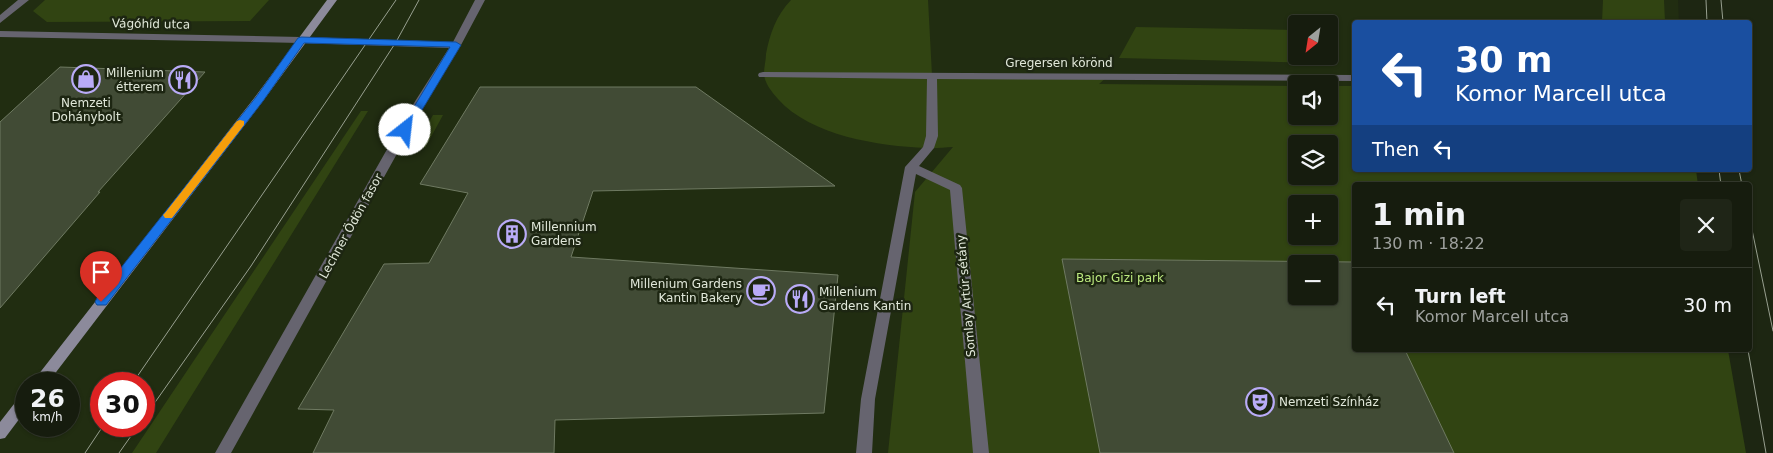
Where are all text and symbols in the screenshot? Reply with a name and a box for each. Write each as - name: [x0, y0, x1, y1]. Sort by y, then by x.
- north arrow: [1288, 15, 1338, 65]
- map controls: [1288, 15, 1338, 305]
- street label: Vágóhíd utca: [112, 16, 190, 32]
- icon: left: [1372, 40, 1437, 105]
- text: 30 m: [1455, 40, 1552, 80]
- street label: Gregersen körönd: [1005, 56, 1113, 70]
- shop icon: Nemzeti Dohánybolt: [71, 64, 101, 94]
- restaurant icon: Millenium étterem: [168, 65, 198, 95]
- place label: Millenium étterem: [106, 66, 164, 94]
- button: sound: [1288, 75, 1338, 125]
- text: Komor Marcell utca: [1455, 81, 1667, 106]
- place label: Nemzeti Dohánybolt: [51, 96, 121, 124]
- position arrow: [378, 103, 430, 155]
- button: layers: [1288, 135, 1338, 185]
- icon: left: [1429, 135, 1457, 163]
- text: Then: [1372, 138, 1419, 160]
- street label: Lechner Ödön fasor: [315, 170, 386, 281]
- button: +: [1288, 195, 1338, 245]
- text: 1 min: [1372, 197, 1466, 232]
- button: close: [1680, 199, 1732, 251]
- building icon: Millennium Gardens: [497, 219, 527, 249]
- place label: Millennium Gardens: [531, 220, 597, 248]
- street label: Somlay Artúr sétány: [954, 234, 978, 358]
- text: 130 m · 18:22: [1372, 234, 1485, 253]
- pin: [80, 251, 122, 302]
- button: −: [1288, 255, 1338, 305]
- icon: arrive: [87, 258, 115, 286]
- park label: Bajor Gizi park: [1076, 271, 1164, 285]
- cafe icon: Millenium Gardens Kantin Bakery: [746, 276, 776, 306]
- place label: Millenium Gardens Kantin Bakery: [630, 277, 742, 305]
- restaurant icon: Millenium Gardens Kantin: [785, 284, 815, 314]
- place label: Millenium Gardens Kantin: [819, 285, 911, 313]
- text: Turn left: [1415, 285, 1506, 307]
- icon: left: [1372, 291, 1400, 319]
- text: 30 m: [1683, 294, 1732, 316]
- text: Komor Marcell utca: [1415, 307, 1569, 326]
- speed limit sign: 30: [90, 372, 155, 437]
- text: 26: [30, 384, 65, 413]
- theatre icon: Nemzeti Színház: [1245, 387, 1275, 417]
- place label: Nemzeti Színház: [1279, 395, 1379, 409]
- text: km/h: [32, 410, 63, 424]

